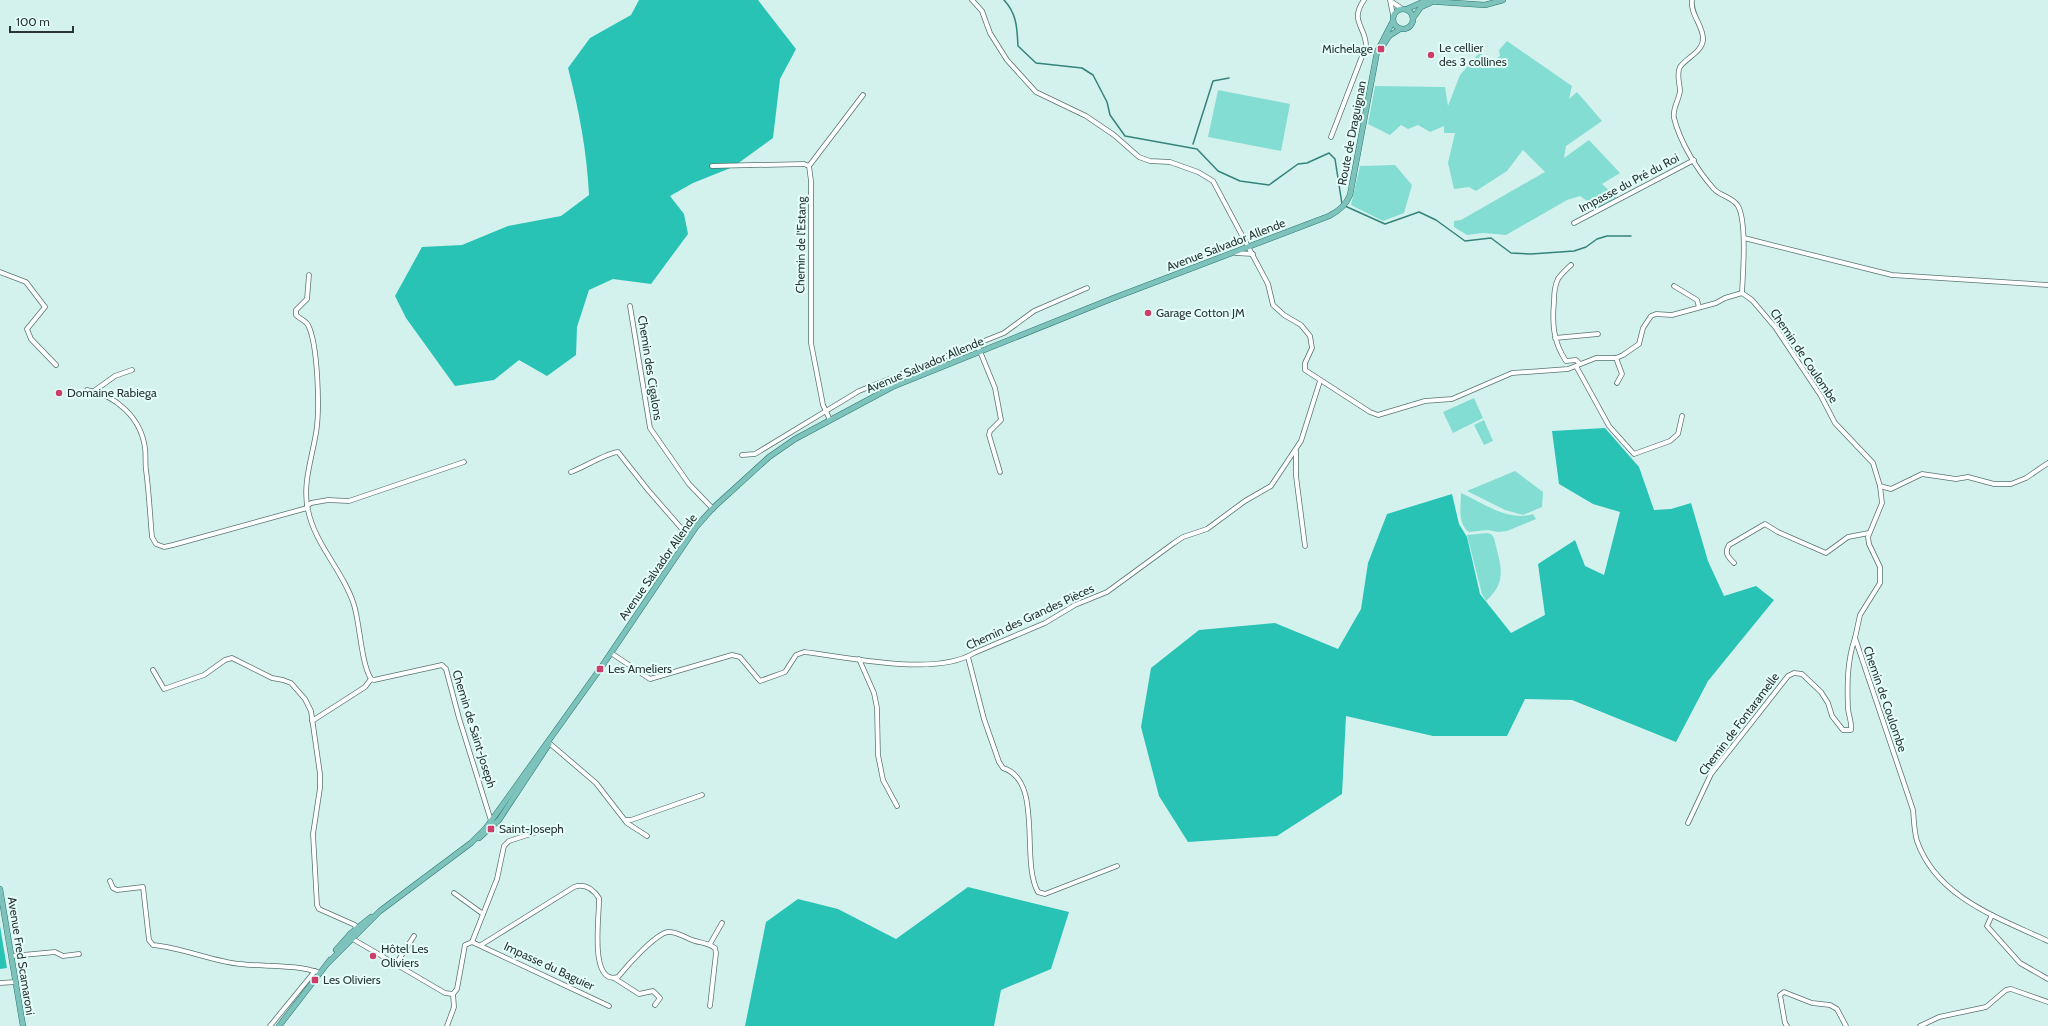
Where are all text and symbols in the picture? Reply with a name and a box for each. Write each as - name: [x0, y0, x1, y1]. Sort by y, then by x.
- scale bar: [10, 8, 73, 34]
- text: 100 m: [16, 14, 50, 29]
- place label: Le cellier des 3 collines: [1439, 40, 1507, 69]
- place label: Michelage: [1322, 41, 1373, 56]
- marker: Michelage: [1376, 44, 1386, 54]
- marker: Le cellier des 3 collines: [1426, 50, 1436, 60]
- street label: Route de Draguignan: [1334, 79, 1369, 187]
- street label: Impasse du Pré du Roi: [1576, 150, 1681, 215]
- street label: Chemin de l'Estang: [792, 195, 809, 294]
- street label: Avenue Salvador Allende: [1164, 215, 1287, 274]
- place label: Garage Cotton JM: [1156, 305, 1245, 320]
- street label: Chemin de Coulombe: [1767, 306, 1842, 406]
- marker: Garage Cotton JM: [1143, 308, 1153, 318]
- street label: Chemin des Cigalons: [635, 314, 666, 422]
- street label: Avenue Salvador Allende: [864, 333, 986, 396]
- place label: Domaine Rabiega: [67, 385, 157, 400]
- marker: Domaine Rabiega: [54, 388, 64, 398]
- street label: Avenue Salvador Allende: [615, 511, 700, 623]
- street label: Chemin des Grandes Pièces: [963, 580, 1096, 653]
- street label: Chemin de Coulombe: [1860, 644, 1911, 754]
- place label: Les Ameliers: [608, 661, 672, 676]
- marker: Les Ameliers: [595, 664, 605, 674]
- street label: Chemin de Saint-Joseph: [449, 668, 500, 790]
- street label: Chemin de Fontaramelle: [1695, 669, 1782, 778]
- place label: Saint-Joseph: [499, 821, 564, 836]
- marker: Saint-Joseph: [486, 824, 496, 834]
- street label: Avenue Fred Scamaroni: [5, 896, 38, 1016]
- street label: Impasse du Baguier: [502, 938, 597, 993]
- place label: Hôtel Les Oliviers: [381, 941, 429, 970]
- marker: Hôtel Les Oliviers: [368, 951, 378, 961]
- place label: Les Oliviers: [323, 972, 381, 987]
- marker: Les Oliviers: [310, 975, 320, 985]

